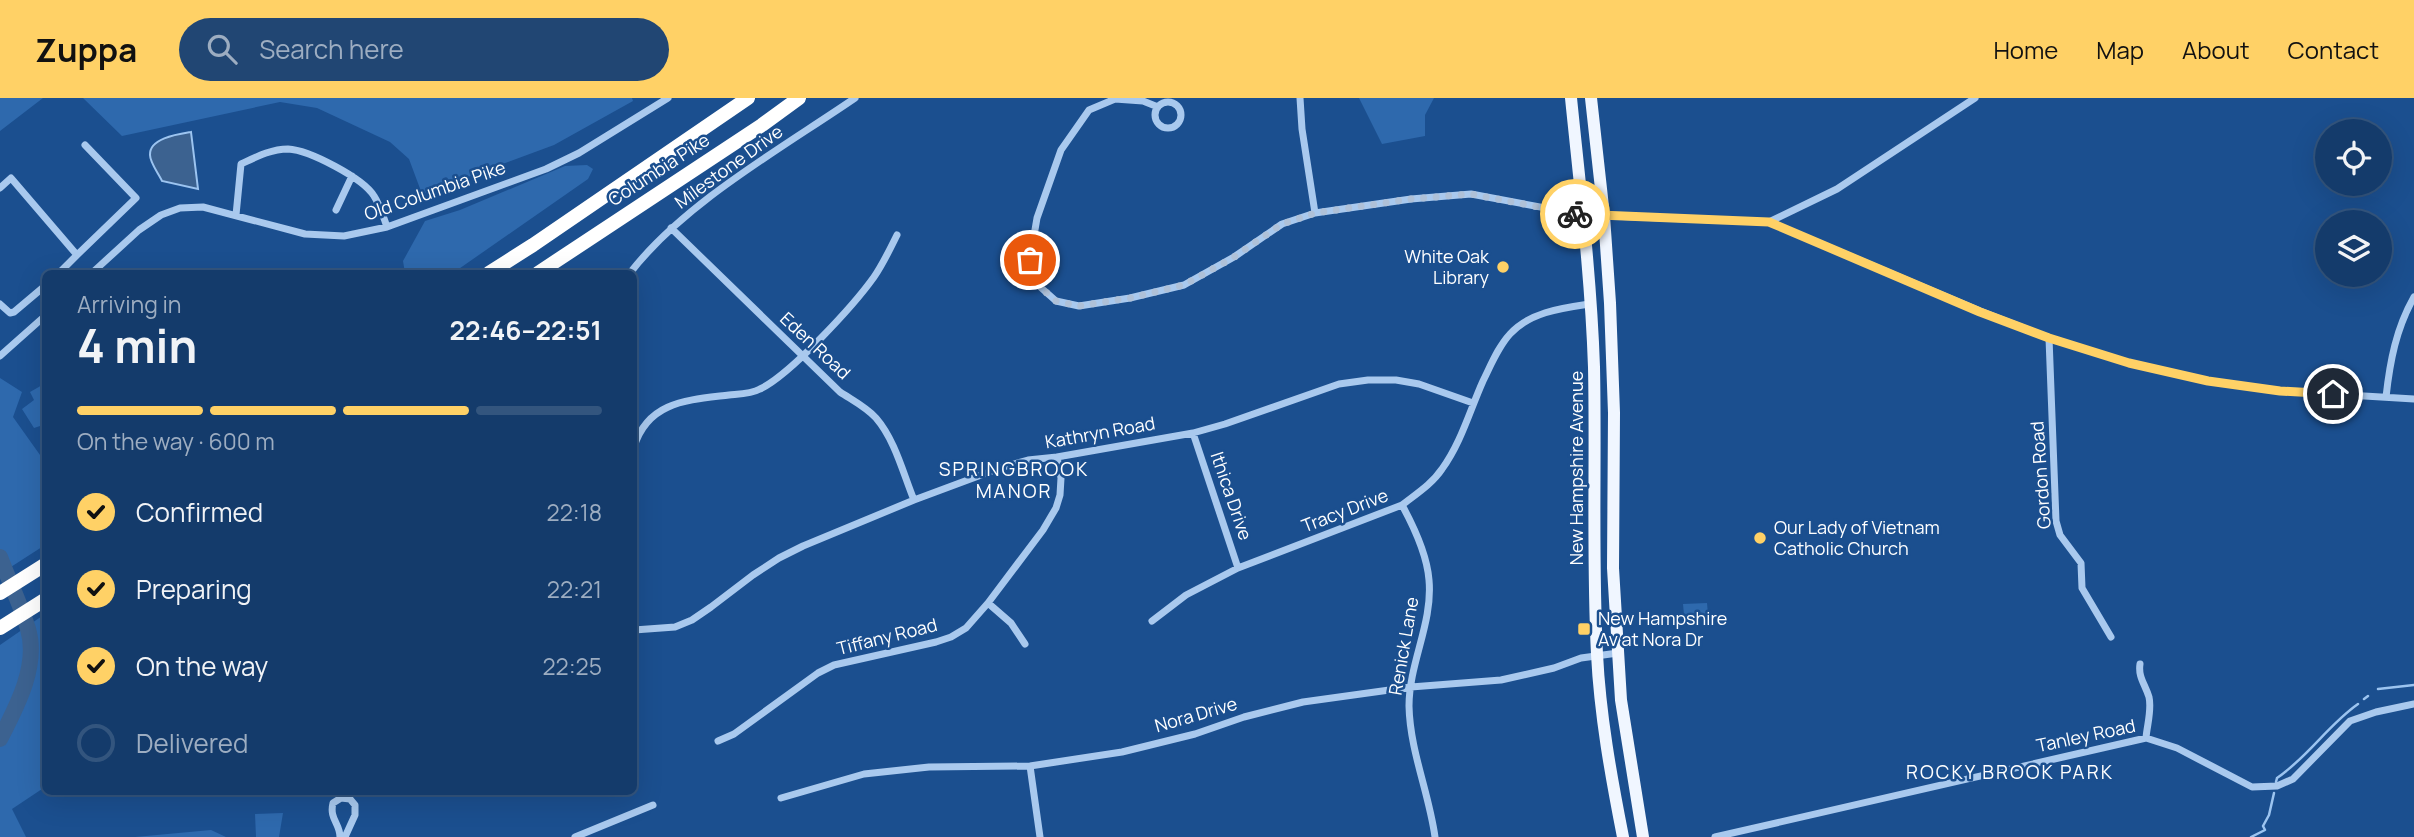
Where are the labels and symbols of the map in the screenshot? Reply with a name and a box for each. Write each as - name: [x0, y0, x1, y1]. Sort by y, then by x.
- street label: Milestone Drive: [670, 119, 787, 213]
- street label: Columbia Pike: [603, 127, 714, 211]
- street label: Old Columbia Pike: [361, 155, 509, 225]
- courier: [1540, 179, 1610, 249]
- pin: [1000, 230, 1060, 290]
- place label: White Oak Library: [1404, 244, 1490, 289]
- marker: White Oak Library: [1495, 259, 1511, 275]
- street label: Eden Road: [775, 306, 856, 384]
- pin: [2303, 364, 2363, 424]
- street label: New Hampshire Avenue: [1564, 371, 1588, 565]
- street label: Kathryn Road: [1043, 411, 1157, 454]
- street label: Gordon Road: [2024, 420, 2056, 530]
- street label: Ithica Drive: [1206, 448, 1258, 543]
- district label: SPRINGBROOK MANOR: [939, 456, 1089, 504]
- street label: Tracy Drive: [1298, 483, 1391, 538]
- place label: Our Lady of Vietnam Catholic Church: [1774, 515, 1940, 560]
- marker: Our Lady of Vietnam Catholic Church: [1752, 530, 1768, 546]
- street label: Renick Lane: [1383, 595, 1423, 697]
- place label: New Hampshire Av at Nora Dr: [1598, 606, 1727, 651]
- street label: Tiffany Road: [834, 612, 939, 660]
- marker: New Hampshire Av at Nora Dr: [1576, 621, 1592, 637]
- street label: Nora Drive: [1152, 691, 1240, 737]
- street label: Tanley Road: [2034, 713, 2137, 757]
- district label: ROCKY BROOK PARK: [1906, 759, 2114, 785]

